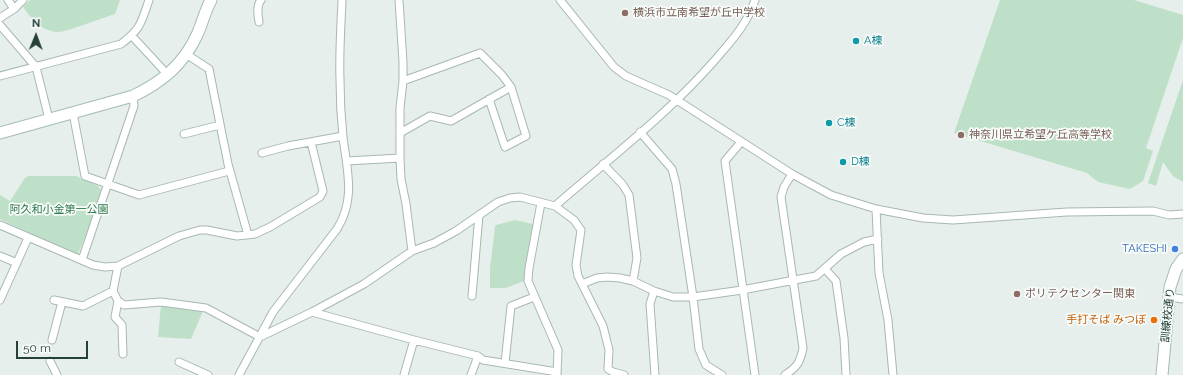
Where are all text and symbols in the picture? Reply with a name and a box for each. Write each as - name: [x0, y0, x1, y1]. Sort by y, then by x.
- place label: 横浜市立南希望が丘中学校: [633, 6, 765, 20]
- marker: 横浜市立南希望が丘中学校: [620, 8, 630, 18]
- north arrow: [16, 16, 56, 56]
- text: N: [32, 17, 41, 30]
- place label: A棟: [864, 34, 882, 48]
- marker: A棟: [851, 36, 861, 46]
- place label: C棟: [837, 116, 856, 130]
- marker: C棟: [824, 118, 834, 128]
- place label: 神奈川県立希望ケ丘高等学校: [969, 128, 1112, 142]
- marker: 神奈川県立希望ケ丘高等学校: [956, 130, 966, 140]
- place label: D棟: [851, 155, 870, 169]
- marker: D棟: [838, 157, 848, 167]
- park label: 阿久和小金第一公園: [10, 203, 108, 217]
- place label: TAKESHI: [1122, 242, 1167, 256]
- marker: TAKESHI: [1170, 244, 1180, 254]
- place label: ポリテクセンター関東: [1025, 287, 1135, 301]
- street label: 訓練校通り: [1159, 287, 1177, 343]
- marker: ポリテクセンター関東: [1012, 289, 1022, 299]
- place label: 手打そば みつぼ: [1066, 313, 1146, 327]
- marker: 手打そば みつぼ: [1149, 315, 1159, 325]
- scale bar: [18, 333, 90, 359]
- text: 50 m: [23, 341, 51, 355]

